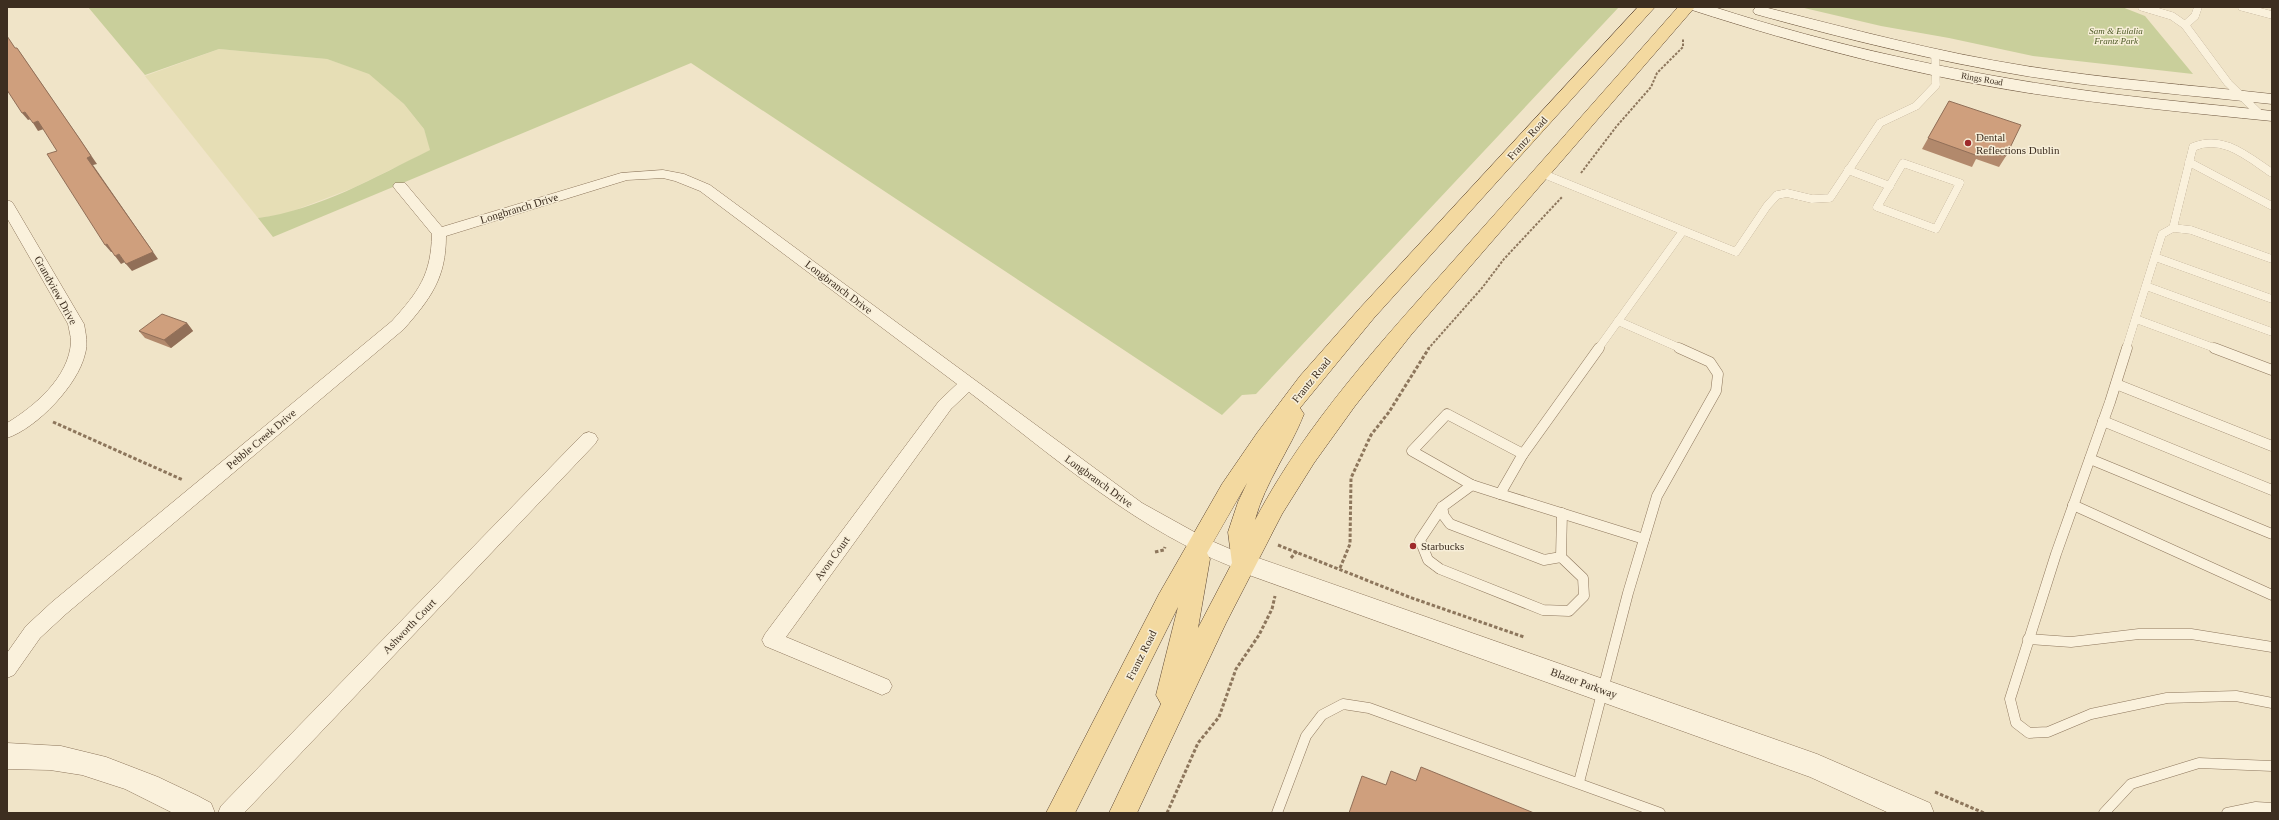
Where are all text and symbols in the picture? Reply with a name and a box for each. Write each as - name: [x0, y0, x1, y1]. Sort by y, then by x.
- park label: Sam & Eulalia Frantz Park: [2089, 26, 2143, 46]
- street label: Rings Road: [1960, 70, 2004, 88]
- street label: Frantz Road: [1504, 114, 1550, 162]
- place label: Dental Reflections Dublin: [1976, 131, 2060, 156]
- marker: Dental Reflections Dublin: [1963, 138, 1973, 148]
- street label: Longbranch Drive: [479, 190, 560, 226]
- street label: Grandview Drive: [32, 254, 80, 327]
- street label: Longbranch Drive: [803, 258, 875, 316]
- street label: Frantz Road: [1289, 355, 1333, 405]
- street label: Pebble Creek Drive: [224, 406, 298, 471]
- street label: Longbranch Drive: [1063, 452, 1135, 510]
- street label: Avon Court: [812, 534, 852, 582]
- place label: Starbucks: [1421, 540, 1464, 552]
- marker: Starbucks: [1408, 541, 1418, 551]
- street label: Ashworth Court: [380, 596, 438, 656]
- street label: Frantz Road: [1123, 628, 1159, 682]
- street label: Blazer Parkway: [1549, 665, 1619, 701]

